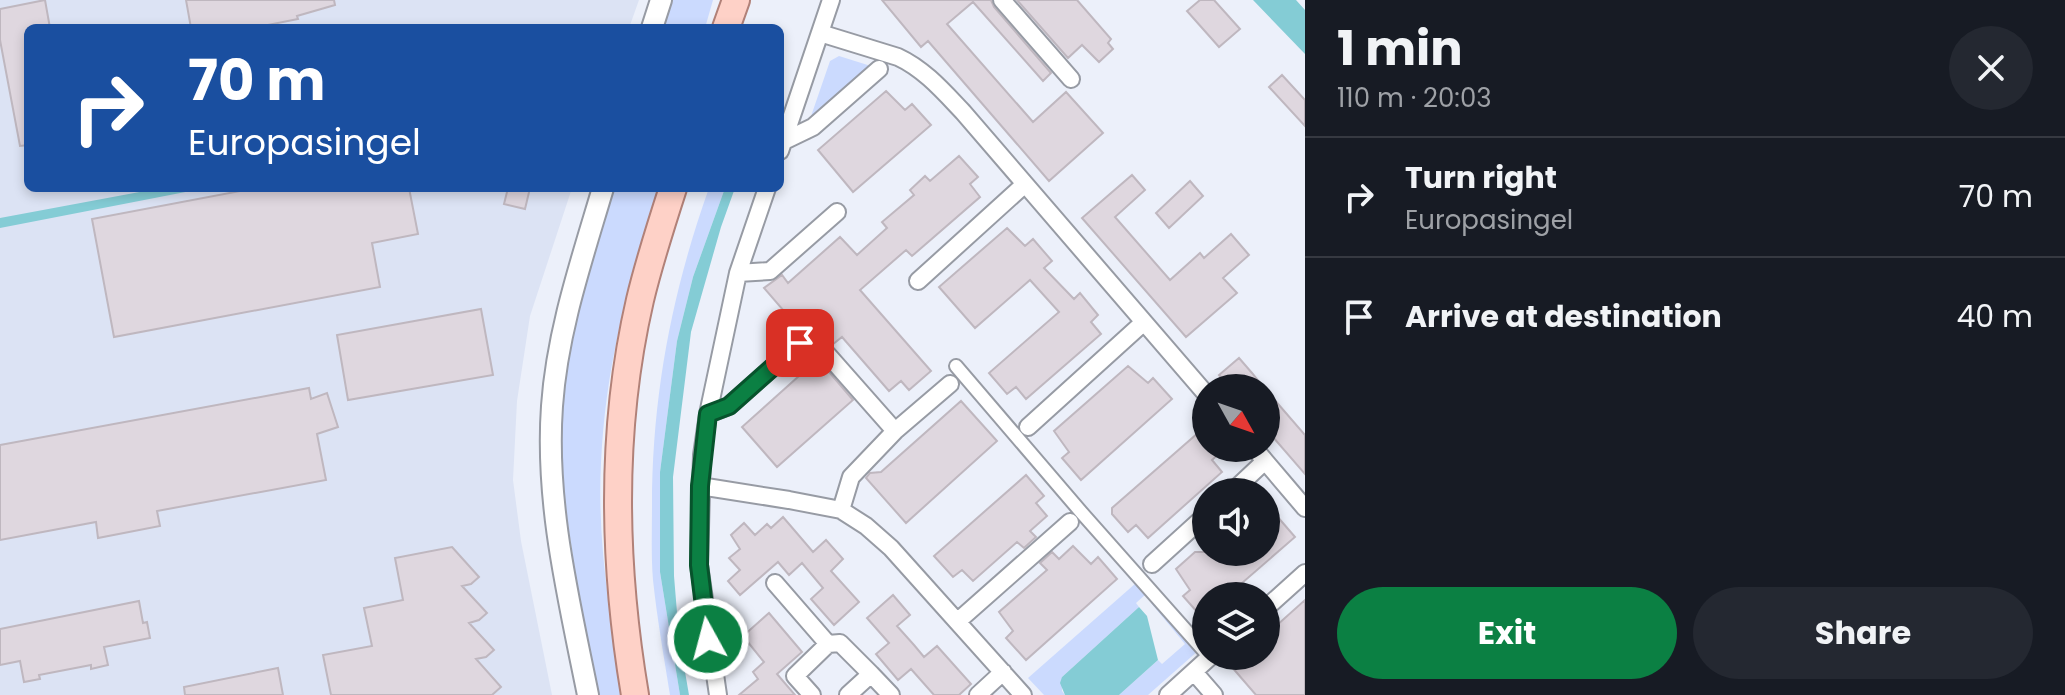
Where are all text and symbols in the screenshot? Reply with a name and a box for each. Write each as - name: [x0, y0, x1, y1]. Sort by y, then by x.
- text: 1 min: [1337, 15, 1463, 82]
- button: close: [1949, 26, 2033, 110]
- text: 70 m: [188, 41, 326, 120]
- icon: right: [56, 56, 160, 160]
- text: 110 m · 20:03: [1337, 80, 1492, 116]
- text: Europasingel: [188, 117, 421, 168]
- text: Turn right: [1405, 156, 1557, 199]
- icon: right: [1337, 175, 1381, 219]
- text: 70 m: [1959, 175, 2033, 218]
- text: Europasingel: [1405, 202, 1573, 238]
- icon: arrive: [1337, 295, 1381, 339]
- text: Arrive at destination: [1405, 295, 1722, 338]
- text: 40 m: [1956, 295, 2033, 338]
- pin: [766, 309, 834, 377]
- icon: arrive: [778, 321, 822, 365]
- north arrow: [1192, 374, 1280, 462]
- map controls: [1192, 374, 1280, 670]
- button: sound: [1192, 478, 1280, 566]
- button: layers: [1192, 582, 1280, 670]
- button: Exit: [1337, 587, 1677, 679]
- button: Share: [1693, 587, 2033, 679]
- position arrow: [666, 597, 750, 681]

